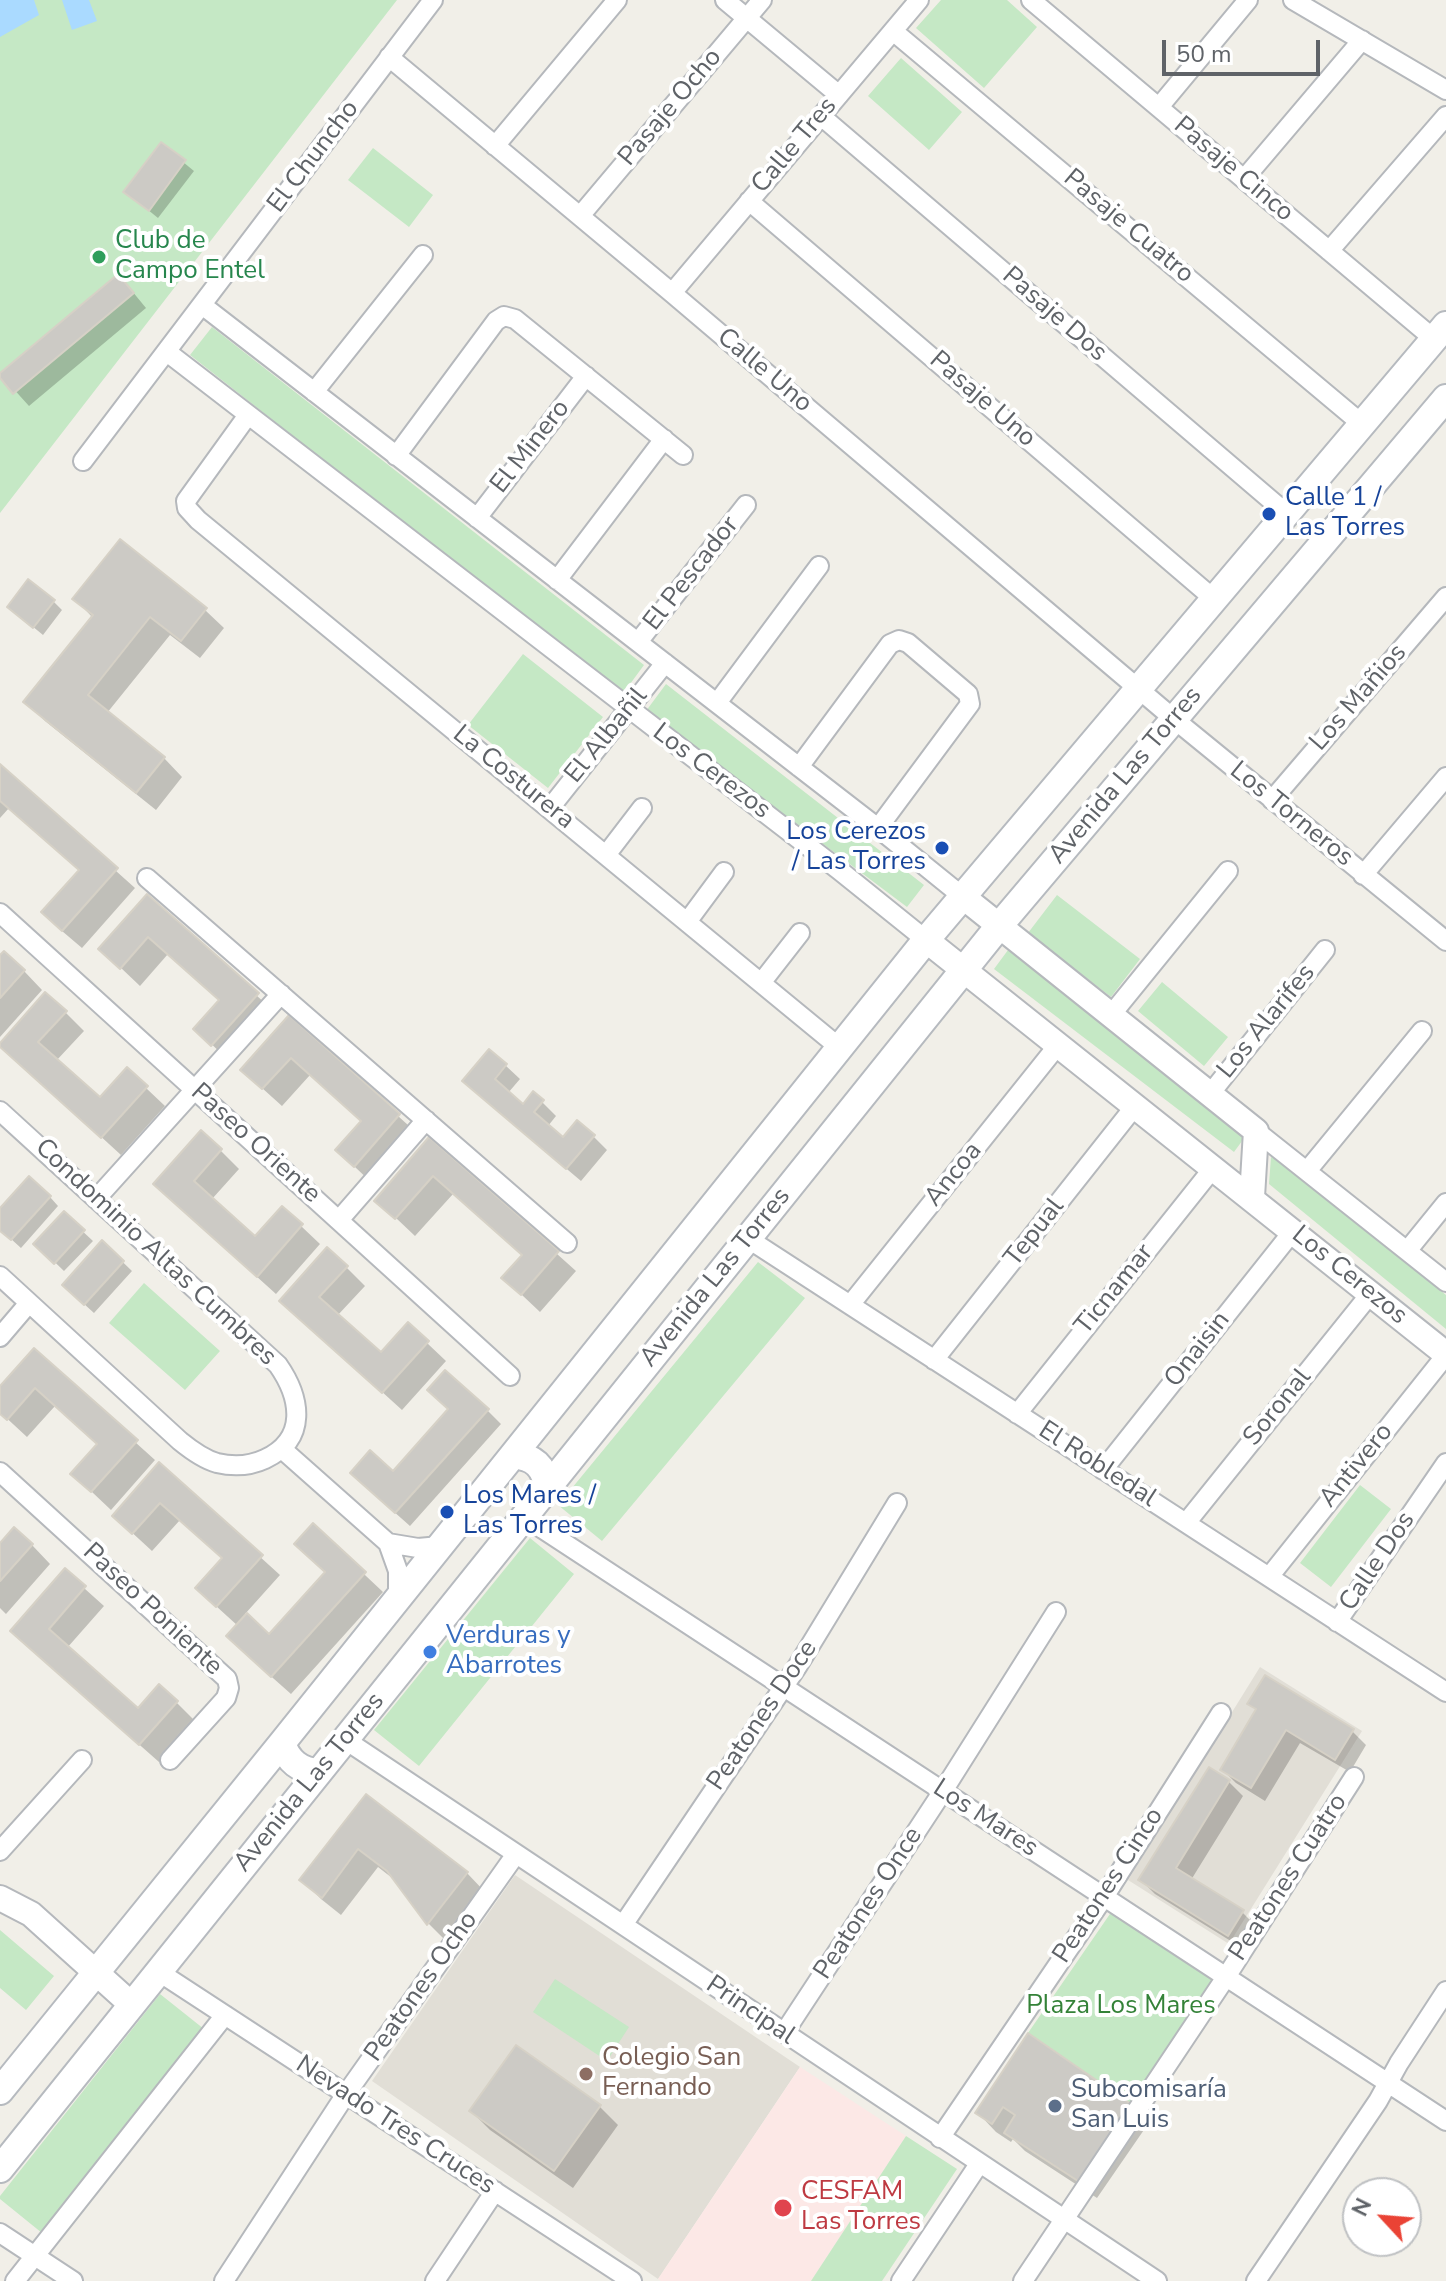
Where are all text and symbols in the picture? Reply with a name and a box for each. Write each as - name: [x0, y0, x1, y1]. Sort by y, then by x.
- scale bar: [1166, 24, 1324, 74]
- text: 50 m: [1176, 38, 1232, 70]
- street label: Pasaje Ocho: [613, 43, 729, 173]
- street label: Calle Tres: [746, 92, 844, 200]
- street label: El Chuncho: [262, 95, 366, 219]
- street label: Pasaje Cinco: [1167, 111, 1299, 229]
- street label: Pasaje Cuatro: [1056, 163, 1200, 291]
- place label: Club de Campo Entel: [115, 226, 265, 288]
- marker: Club de Campo Entel: [90, 248, 108, 266]
- street label: Pasaje Dos: [995, 261, 1113, 369]
- street label: Calle Uno: [710, 322, 818, 420]
- street label: Pasaje Uno: [922, 345, 1042, 455]
- street label: El Minero: [485, 394, 577, 500]
- place label: Calle 1 / Las Torres: [1285, 483, 1405, 544]
- marker: Calle 1 / Las Torres: [1260, 505, 1278, 523]
- street label: El Pescador: [638, 511, 746, 637]
- street label: Los Mañios: [1304, 638, 1414, 758]
- street label: Avenida Las Torres: [1043, 681, 1209, 871]
- street label: El Albañil: [559, 682, 655, 790]
- street label: Los Cerezos: [646, 718, 776, 826]
- street label: La Costurera: [446, 719, 580, 837]
- street label: Los Torneros: [1223, 756, 1359, 874]
- place label: Los Cerezos / Las Torres: [786, 817, 926, 878]
- marker: Los Cerezos / Las Torres: [933, 839, 951, 857]
- street label: Los Alarifes: [1211, 959, 1323, 1085]
- street label: Paseo Oriente: [184, 1078, 326, 1210]
- street label: Condominio Altas Cumbres: [28, 1133, 282, 1373]
- street label: Ancoa: [919, 1137, 989, 1213]
- street label: Avenida Las Torres: [634, 1182, 798, 1374]
- street label: Tepual: [998, 1192, 1072, 1274]
- street label: Los Cerezos: [1285, 1220, 1413, 1332]
- street label: Ticnamar: [1069, 1238, 1161, 1342]
- street label: Onaisin: [1159, 1306, 1237, 1394]
- street label: Soronal: [1237, 1363, 1319, 1453]
- street label: El Robledal: [1032, 1415, 1162, 1515]
- street label: Antivero: [1314, 1418, 1400, 1514]
- place label: Los Mares / Las Torres: [463, 1481, 596, 1542]
- marker: Los Mares / Las Torres: [438, 1503, 456, 1521]
- street label: Calle Dos: [1334, 1506, 1422, 1618]
- street label: Paseo Poniente: [76, 1537, 228, 1683]
- place label: Verduras y Abarrotes: [446, 1621, 571, 1682]
- street label: Peatones Doce: [701, 1635, 825, 1797]
- marker: Verduras y Abarrotes: [421, 1643, 439, 1661]
- street label: Avenida Las Torres: [228, 1687, 392, 1879]
- street label: Los Mares: [927, 1773, 1043, 1865]
- street label: Peatones Cuatro: [1223, 1789, 1355, 1967]
- street label: Peatones Cinco: [1047, 1802, 1171, 1970]
- street label: Peatones Once: [808, 1822, 930, 1986]
- street label: Peatones Ocho: [359, 1906, 485, 2068]
- street label: Principal: [699, 1970, 801, 2052]
- park label: Plaza Los Mares: [1026, 1991, 1216, 2023]
- place label: Colegio San Fernando: [602, 2043, 741, 2104]
- street label: Nevado Tres Cruces: [289, 2050, 501, 2202]
- marker: Colegio San Fernando: [577, 2065, 595, 2083]
- place label: Subcomisaría San Luis: [1071, 2075, 1227, 2136]
- marker: Subcomisaría San Luis: [1046, 2097, 1064, 2115]
- place label: CESFAM Las Torres: [801, 2177, 921, 2238]
- north arrow: [1342, 2177, 1422, 2257]
- text: N: [1345, 2193, 1379, 2221]
- marker: CESFAM Las Torres: [772, 2197, 794, 2219]

